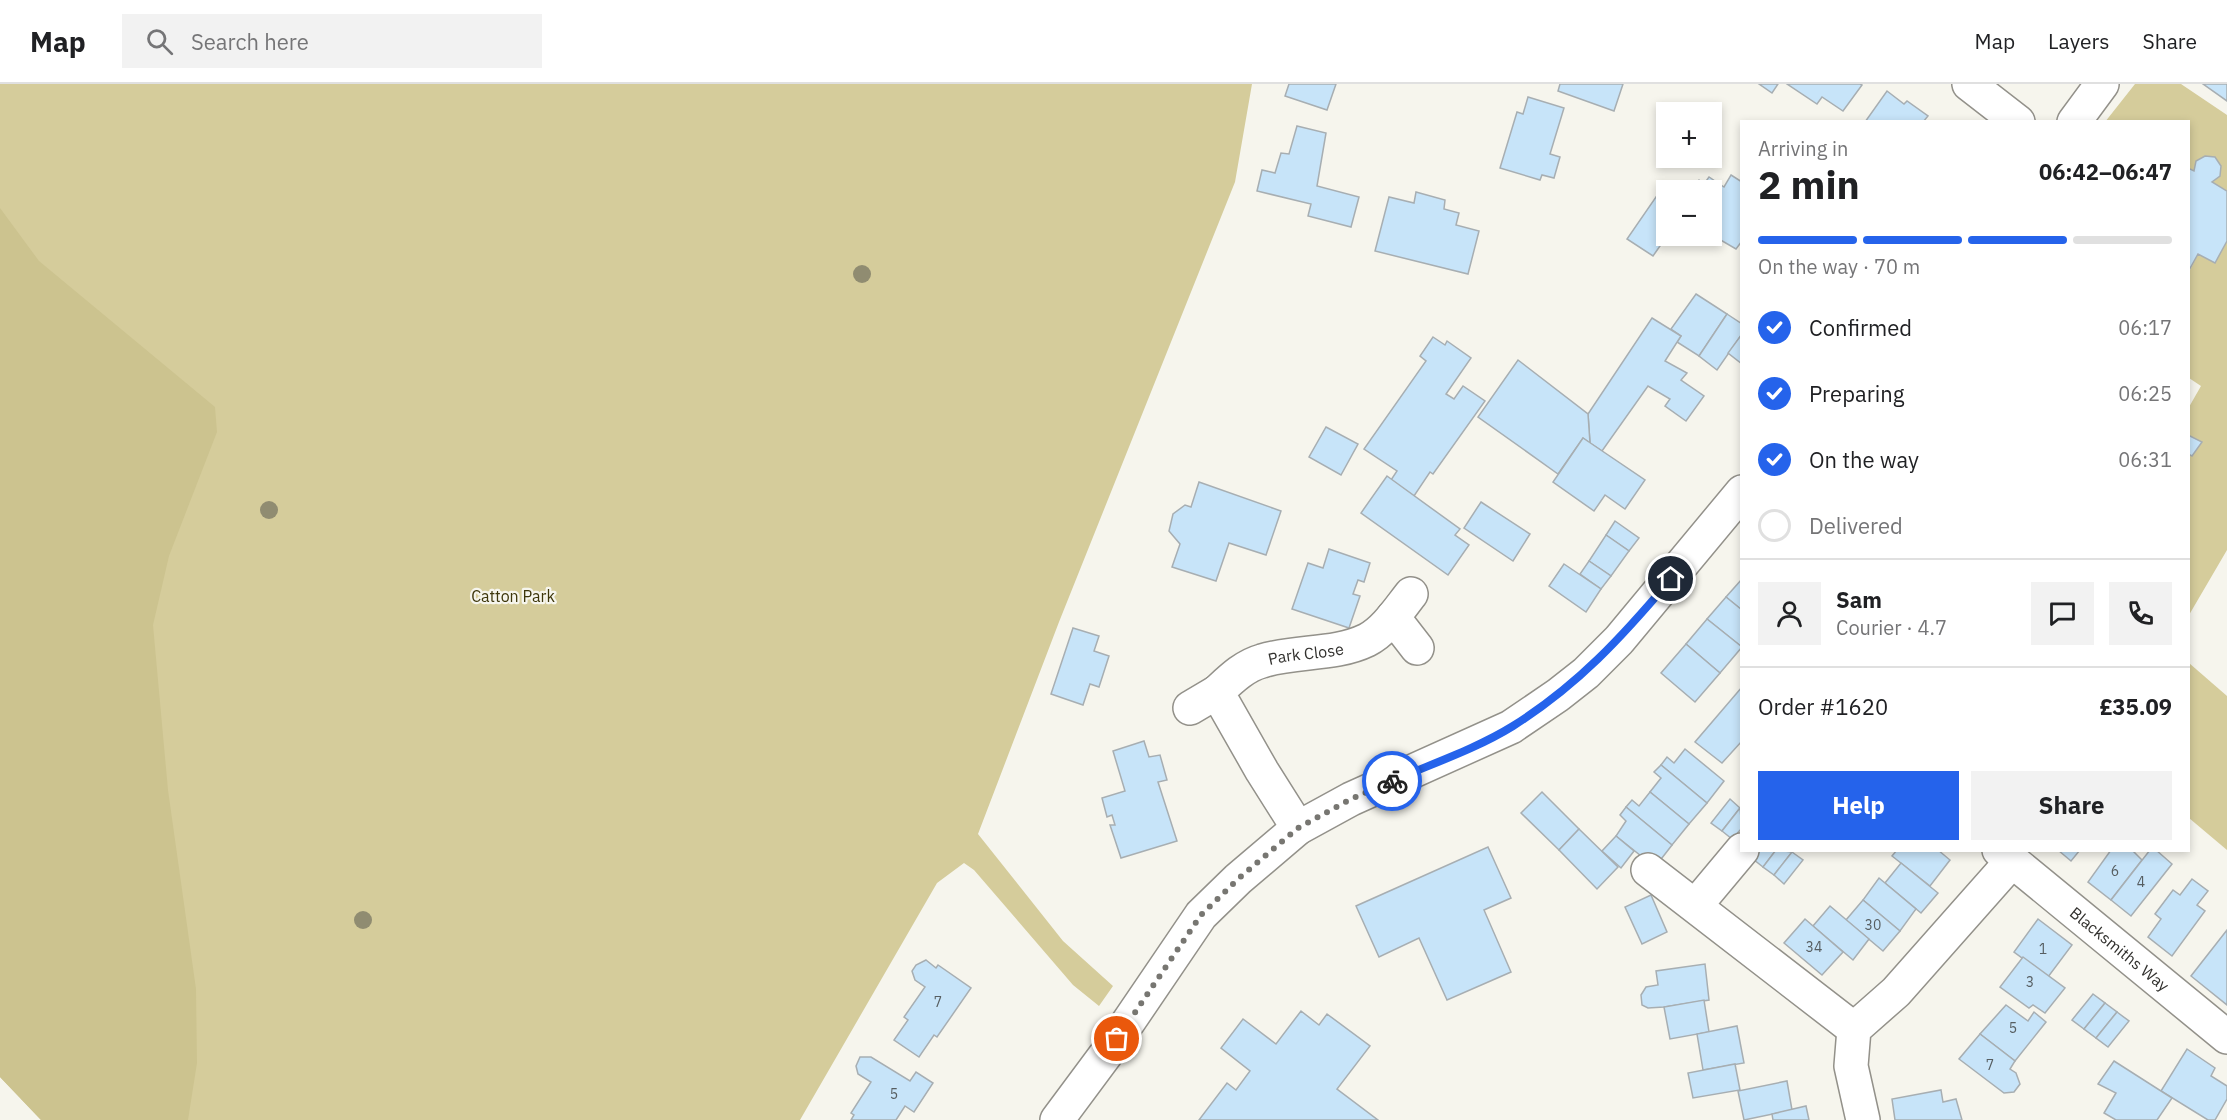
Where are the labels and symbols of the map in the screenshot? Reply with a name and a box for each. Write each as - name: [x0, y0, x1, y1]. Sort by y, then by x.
- pin: [1645, 553, 1696, 604]
- park label: Catton Park: [471, 586, 555, 606]
- street label: Park Close: [1266, 638, 1346, 669]
- courier: [1362, 751, 1422, 811]
- house number: 6: [2111, 862, 2119, 880]
- house number: 4: [2137, 873, 2145, 891]
- street label: Blacksmiths Way: [2066, 902, 2173, 995]
- house number: 30: [1865, 916, 1881, 934]
- house number: 34: [1806, 938, 1822, 956]
- house number: 1: [2039, 940, 2047, 958]
- house number: 3: [2026, 973, 2034, 991]
- house number: 7: [934, 993, 942, 1011]
- pin: [1091, 1013, 1142, 1064]
- house number: 5: [2009, 1019, 2017, 1037]
- house number: 7: [1986, 1056, 1994, 1074]
- house number: 5: [890, 1085, 898, 1103]

